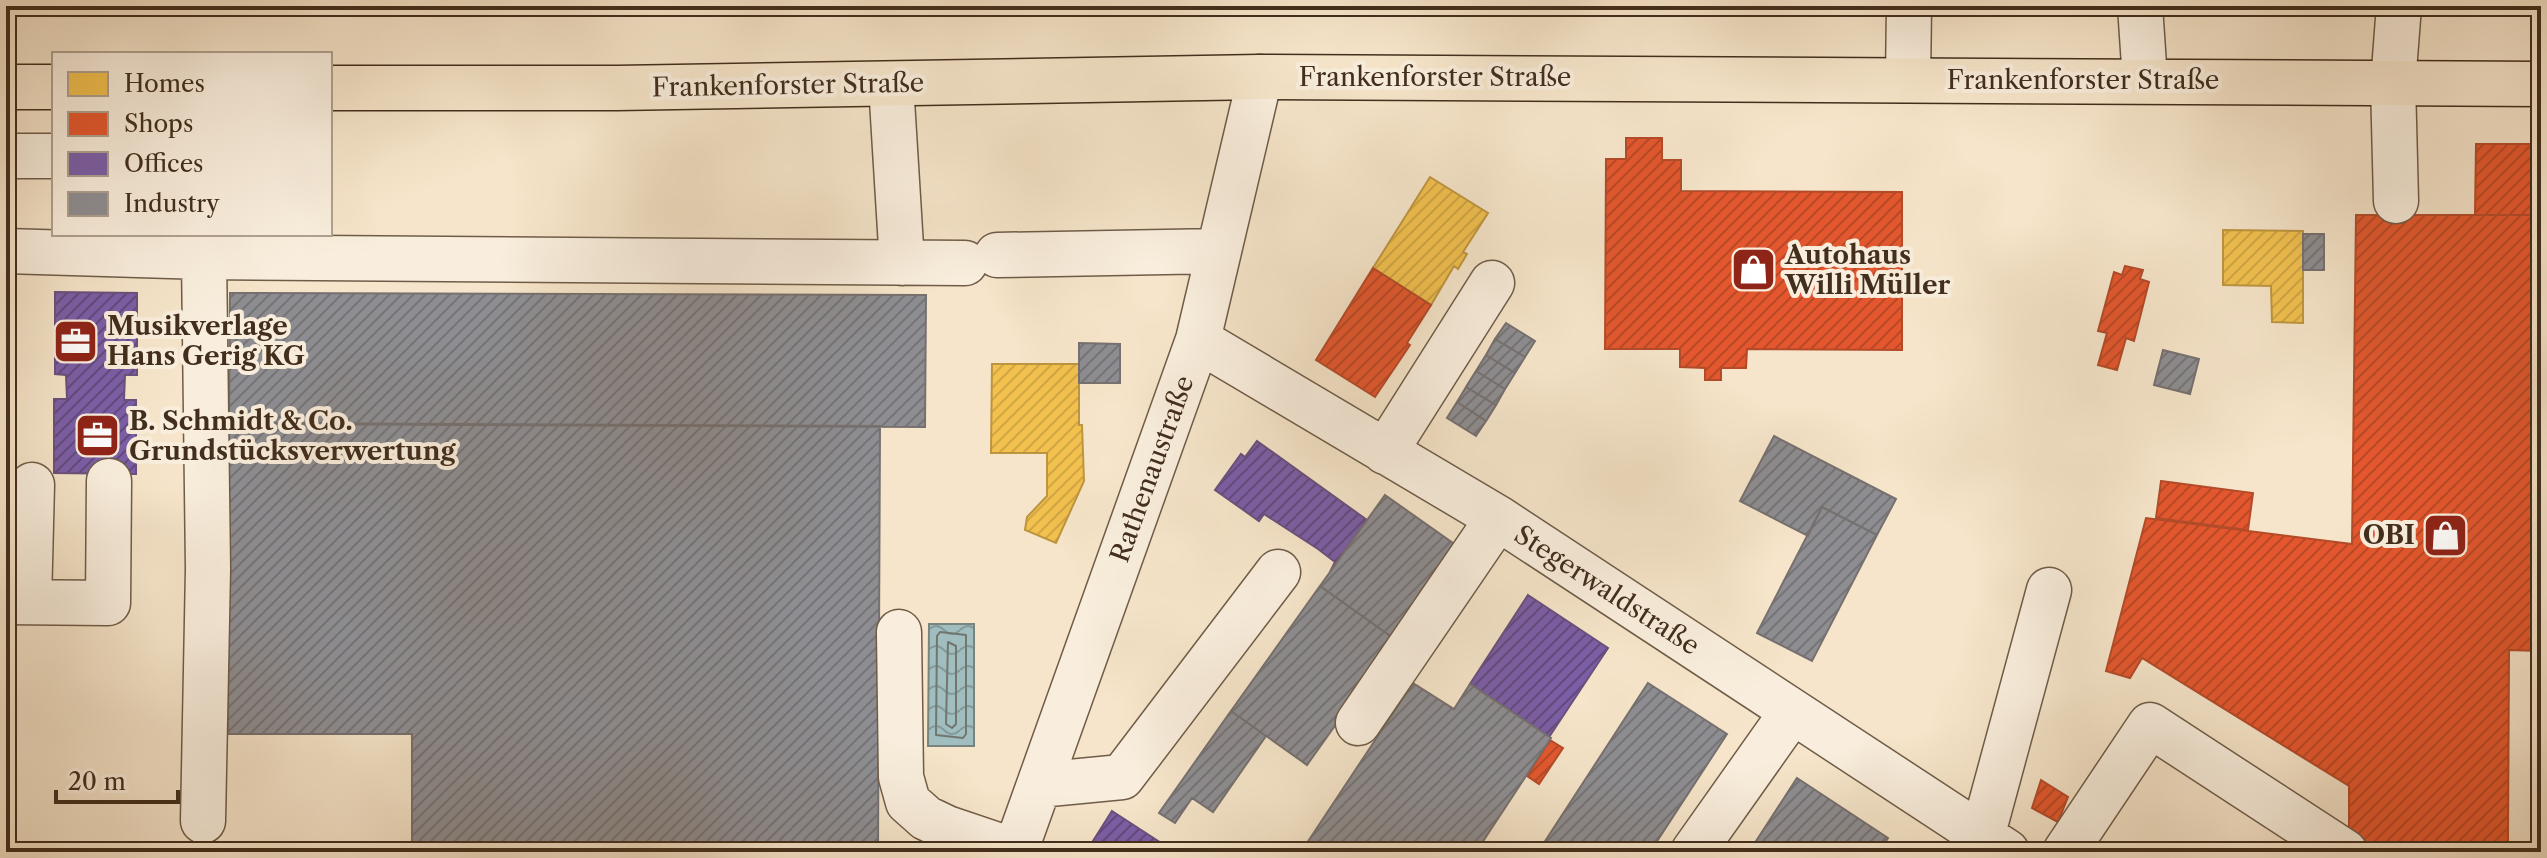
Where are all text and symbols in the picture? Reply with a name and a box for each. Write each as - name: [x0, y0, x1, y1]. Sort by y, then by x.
- legend: [52, 52, 332, 236]
- street label: Frankenforster Straße: [1299, 61, 1571, 93]
- street label: Frankenforster Straße: [1947, 64, 2219, 96]
- street label: Frankenforster Straße: [651, 67, 925, 103]
- text: Homes: [124, 69, 205, 98]
- text: Shops: [124, 109, 193, 138]
- text: Offices: [124, 149, 204, 178]
- text: Industry: [124, 189, 220, 218]
- place label: Autohaus Willi Müller: [1784, 239, 1951, 301]
- shop icon: Autohaus Willi Müller: [1730, 246, 1778, 294]
- place label: Musikverlage Hans Gerig KG: [107, 310, 305, 372]
- office icon: Musikverlage Hans Gerig KG: [52, 317, 100, 365]
- street label: Rathenaustraße: [1103, 371, 1201, 567]
- place label: B. Schmidt & Co. Grundstücksverwertung: [129, 405, 457, 467]
- office icon: B. Schmidt & Co. Grundstücksverwertung: [74, 412, 122, 460]
- shop icon: OBI: [2422, 511, 2470, 559]
- street label: Stegerwaldstraße: [1509, 518, 1705, 662]
- place label: OBI: [2363, 519, 2415, 551]
- scale bar: [56, 754, 178, 804]
- text: 20 m: [68, 767, 126, 796]

